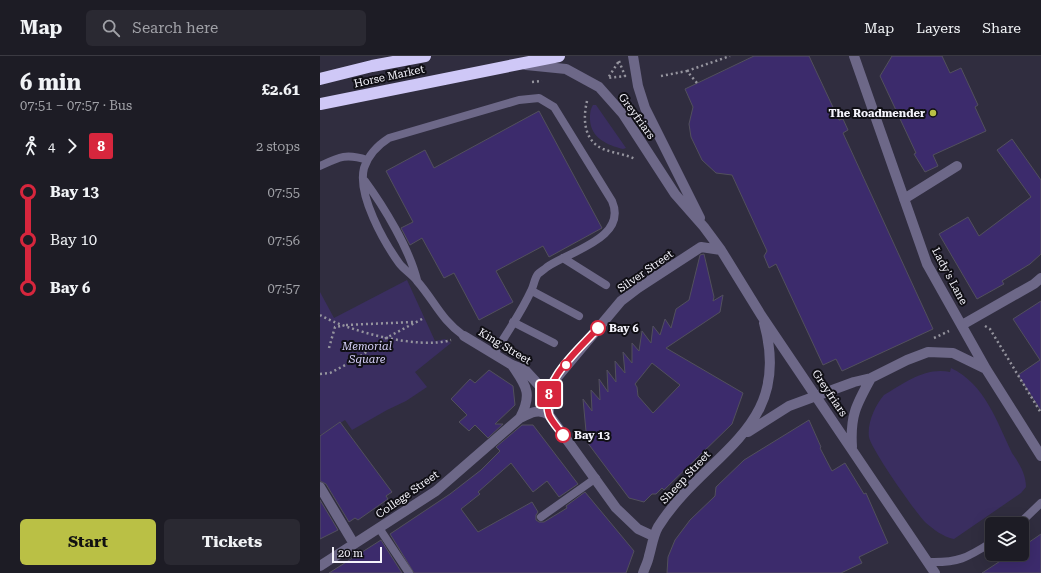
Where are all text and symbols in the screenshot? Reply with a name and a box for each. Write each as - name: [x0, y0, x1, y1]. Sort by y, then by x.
- search box: [86, 10, 366, 46]
- text: Map: [20, 16, 62, 39]
- icon: search: [100, 17, 122, 39]
- text: Search here: [132, 19, 218, 37]
- text: Map: [864, 20, 894, 36]
- text: Layers: [916, 20, 960, 36]
- text: Share: [982, 20, 1021, 36]
- street label: Horse Market: [353, 63, 426, 90]
- text: 6 min: [20, 70, 81, 95]
- text: £2.61: [262, 81, 300, 99]
- street label: Greyfriars: [616, 91, 658, 142]
- text: 07:51 – 07:57 · Bus: [20, 98, 132, 113]
- place label: The Roadmender: [828, 107, 925, 120]
- marker: The Roadmender: [928, 108, 938, 118]
- icon: walk: [20, 135, 42, 157]
- icon: forward: [61, 135, 83, 157]
- text: 8: [97, 138, 105, 154]
- text: 4: [48, 139, 55, 154]
- text: 2 stops: [256, 139, 300, 154]
- text: Bay 13: [50, 183, 99, 201]
- text: 07:55: [268, 185, 300, 200]
- text: Bay 10: [50, 231, 97, 249]
- text: 07:56: [268, 233, 300, 248]
- street label: Lady's Lane: [929, 245, 970, 307]
- street label: Silver Street: [615, 247, 676, 295]
- text: Bay 6: [50, 279, 91, 297]
- text: 07:57: [268, 281, 300, 296]
- marker: Bay 6: [590, 320, 606, 336]
- place label: Bay 6: [609, 322, 639, 335]
- street label: King Street: [476, 326, 533, 367]
- park label: Memorial Square: [341, 340, 392, 366]
- unlabelled marker: [560, 359, 572, 371]
- street label: Greyfriars: [809, 367, 850, 419]
- line badge: 8: [536, 381, 562, 407]
- text: 8: [545, 386, 553, 402]
- marker: Bay 13: [555, 427, 571, 443]
- place label: Bay 13: [574, 429, 610, 442]
- street label: Sheep Street: [658, 448, 713, 507]
- street label: College Street: [373, 468, 441, 521]
- map controls: [985, 517, 1029, 561]
- button: layers: [985, 517, 1029, 561]
- button: Start: [20, 519, 156, 565]
- button: Tickets: [164, 519, 300, 565]
- scale bar: [332, 545, 382, 564]
- text: 20 m: [338, 547, 363, 560]

